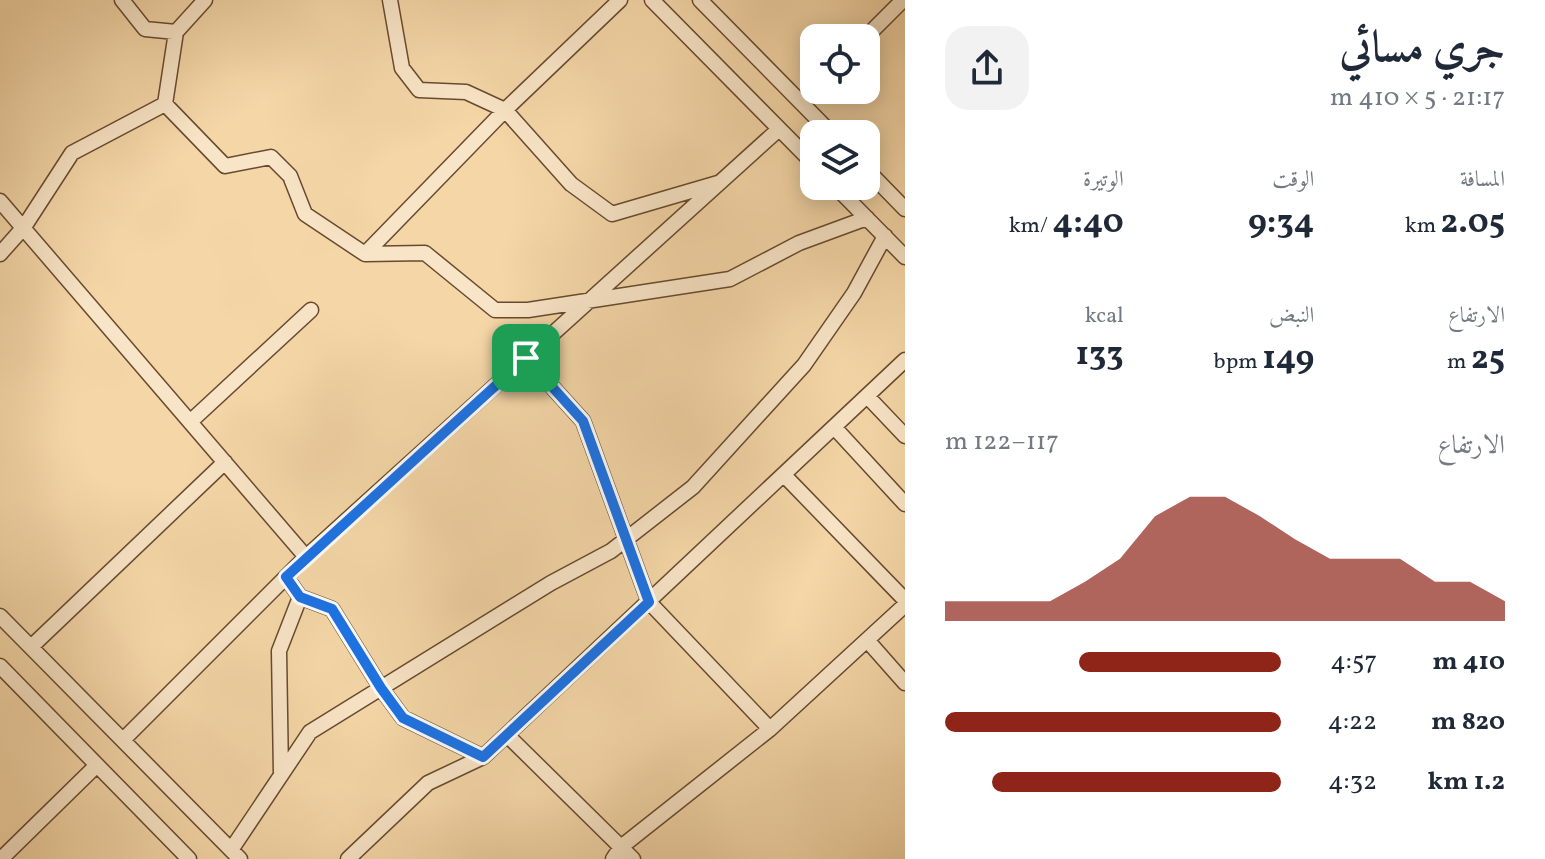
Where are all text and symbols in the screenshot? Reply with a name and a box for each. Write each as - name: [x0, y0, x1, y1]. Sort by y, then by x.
- text: جري مسائي: [1339, 19, 1505, 80]
- map controls: [800, 24, 880, 200]
- button: locate: [800, 24, 880, 104]
- button: share: [945, 26, 1029, 110]
- text: 21:17 · 5 × 410 m: [1330, 80, 1505, 116]
- button: layers: [800, 120, 880, 200]
- text: الوتيرة: [1083, 165, 1124, 196]
- text: الوقت: [1272, 165, 1314, 196]
- text: المسافة: [1460, 165, 1505, 196]
- text: 4:40: [1053, 200, 1124, 247]
- text: 9:34: [1248, 200, 1314, 247]
- text: 2.05: [1441, 200, 1505, 247]
- text: /km: [1009, 211, 1053, 242]
- text: km: [1405, 211, 1441, 242]
- text: kcal: [1085, 301, 1124, 332]
- text: النبض: [1269, 301, 1314, 332]
- text: الارتفاع: [1448, 301, 1505, 332]
- pin: [492, 324, 560, 392]
- text: 133: [1075, 332, 1124, 379]
- icon: arrive: [504, 336, 548, 380]
- text: 149: [1262, 336, 1314, 383]
- text: 25: [1471, 336, 1505, 383]
- text: bpm: [1214, 347, 1262, 378]
- text: m: [1447, 347, 1471, 378]
- text: 117–122 m: [945, 424, 1059, 460]
- text: الارتفاع: [1438, 428, 1505, 464]
- text: 4:57: [1330, 644, 1377, 680]
- text: 410 m: [1432, 644, 1505, 680]
- text: 4:22: [1327, 704, 1377, 740]
- text: 820 m: [1431, 704, 1505, 740]
- text: 4:32: [1328, 764, 1377, 800]
- text: 1.2 km: [1428, 764, 1505, 800]

